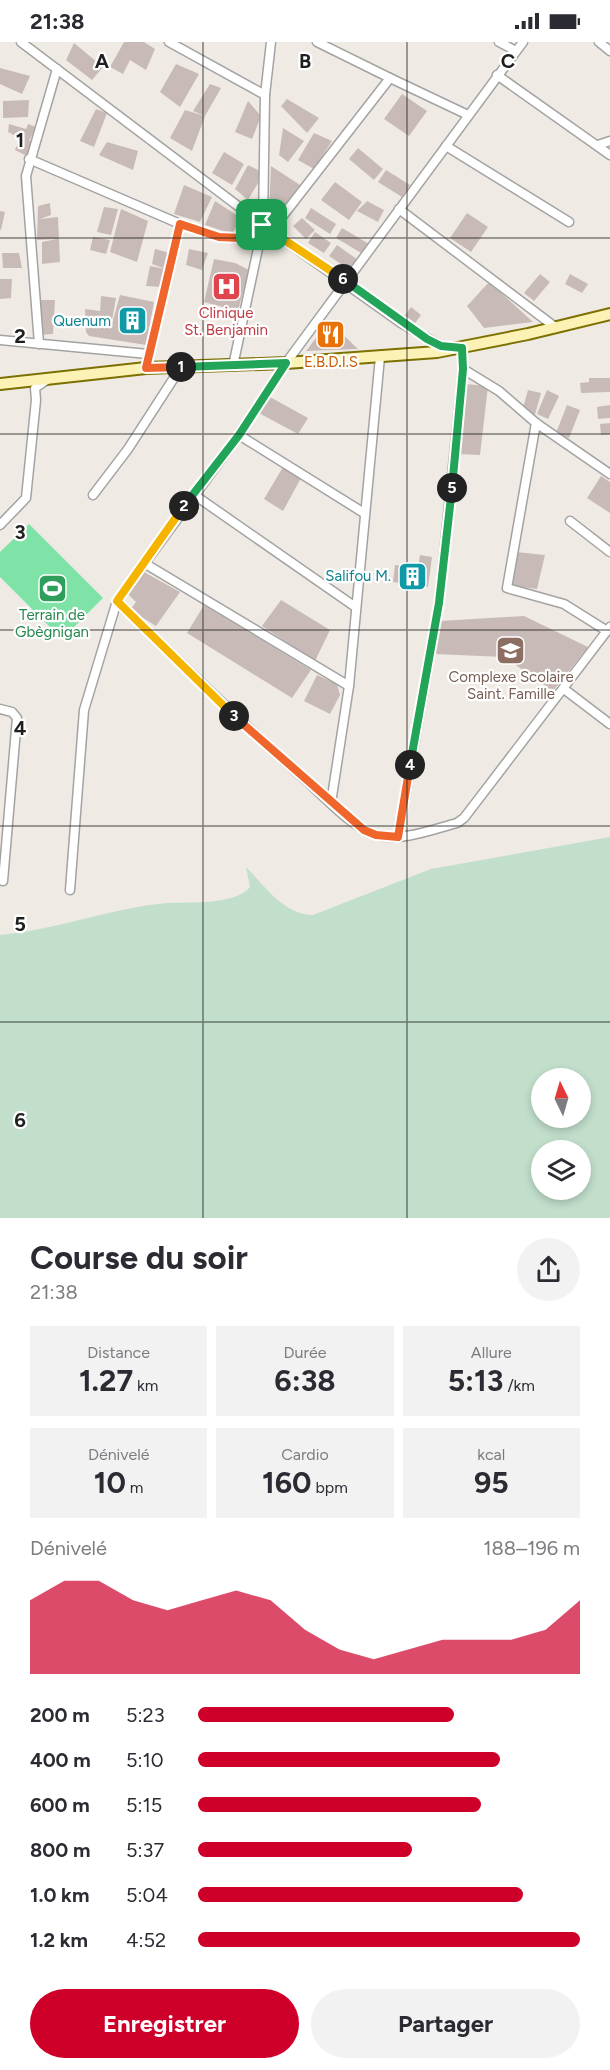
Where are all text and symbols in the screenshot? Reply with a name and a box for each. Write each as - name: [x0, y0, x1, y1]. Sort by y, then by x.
- text: 21:38: [30, 8, 84, 35]
- text: A: [95, 49, 110, 73]
- text: B: [299, 49, 311, 73]
- text: C: [501, 49, 515, 73]
- text: 1: [16, 128, 24, 152]
- pin: [236, 199, 287, 250]
- icon: arrive: [245, 208, 278, 241]
- pin: 6: [328, 264, 358, 294]
- text: 6: [338, 269, 348, 288]
- hospital icon: Clinique St. Benjamin: [210, 270, 242, 302]
- place label: Clinique St. Benjamin: [184, 304, 268, 339]
- building icon: Quenum: [116, 305, 148, 337]
- place label: Quenum: [53, 312, 111, 330]
- restaurant icon: E.B.D.I.S: [315, 319, 347, 351]
- text: 2: [14, 324, 26, 348]
- pin: 1: [166, 352, 196, 382]
- place label: E.B.D.I.S: [304, 353, 358, 371]
- text: 1: [178, 357, 184, 376]
- pin: 5: [437, 473, 467, 503]
- text: 5: [447, 478, 457, 497]
- pin: 2: [169, 491, 199, 521]
- text: 2: [179, 496, 189, 515]
- text: 3: [14, 520, 26, 544]
- building icon: Salifou M.: [396, 560, 428, 592]
- place label: Salifou M.: [325, 567, 391, 585]
- sports icon: Terrain de Gbègnigan: [36, 572, 68, 604]
- place label: Terrain de Gbègnigan: [15, 606, 89, 641]
- school or university icon: Complexe Scolaire Saint. Famille: [495, 634, 527, 666]
- place label: Complexe Scolaire Saint. Famille: [448, 668, 574, 703]
- pin: 3: [219, 701, 249, 731]
- text: 3: [230, 706, 238, 725]
- text: 4: [14, 716, 27, 740]
- pin: 4: [395, 750, 425, 780]
- text: 4: [405, 755, 415, 774]
- text: 5: [14, 912, 26, 936]
- north arrow: [531, 1068, 591, 1128]
- map controls: [531, 1068, 591, 1200]
- text: 6: [14, 1108, 26, 1132]
- button: layers: [531, 1140, 591, 1200]
- text: Course du soir: [30, 1238, 248, 1277]
- button: share: [517, 1238, 580, 1301]
- text: 21:38: [30, 1280, 78, 1304]
- text: Distance: [87, 1343, 150, 1362]
- text: Durée: [284, 1343, 326, 1362]
- text: Allure: [471, 1343, 512, 1362]
- text: 1.27: [79, 1362, 133, 1399]
- text: 6:38: [274, 1362, 336, 1399]
- text: 5:13: [448, 1362, 503, 1399]
- text: km: [133, 1376, 158, 1395]
- text: /km: [503, 1376, 535, 1395]
- text: Dénivelé: [88, 1445, 149, 1464]
- text: Cardio: [281, 1445, 329, 1464]
- text: kcal: [477, 1445, 505, 1464]
- text: 10: [94, 1464, 126, 1501]
- text: 160: [262, 1464, 312, 1501]
- text: 95: [474, 1464, 509, 1501]
- text: m: [126, 1478, 144, 1497]
- text: bpm: [312, 1478, 348, 1497]
- text: Dénivelé: [30, 1536, 107, 1560]
- text: 188–196 m: [483, 1536, 580, 1560]
- text: 200 m: [30, 1703, 90, 1727]
- text: 5:23: [126, 1703, 165, 1727]
- text: 400 m: [30, 1748, 91, 1772]
- text: 5:10: [126, 1748, 164, 1772]
- text: 600 m: [30, 1793, 90, 1817]
- text: 5:15: [126, 1793, 162, 1817]
- text: 800 m: [30, 1838, 90, 1862]
- text: 5:37: [126, 1838, 164, 1862]
- text: 1.0 km: [30, 1883, 89, 1907]
- text: 5:04: [126, 1883, 168, 1907]
- text: 1.2 km: [30, 1928, 88, 1952]
- text: 4:52: [126, 1928, 166, 1952]
- button: Enregistrer: [30, 1989, 299, 2058]
- button: Partager: [311, 1989, 580, 2058]

